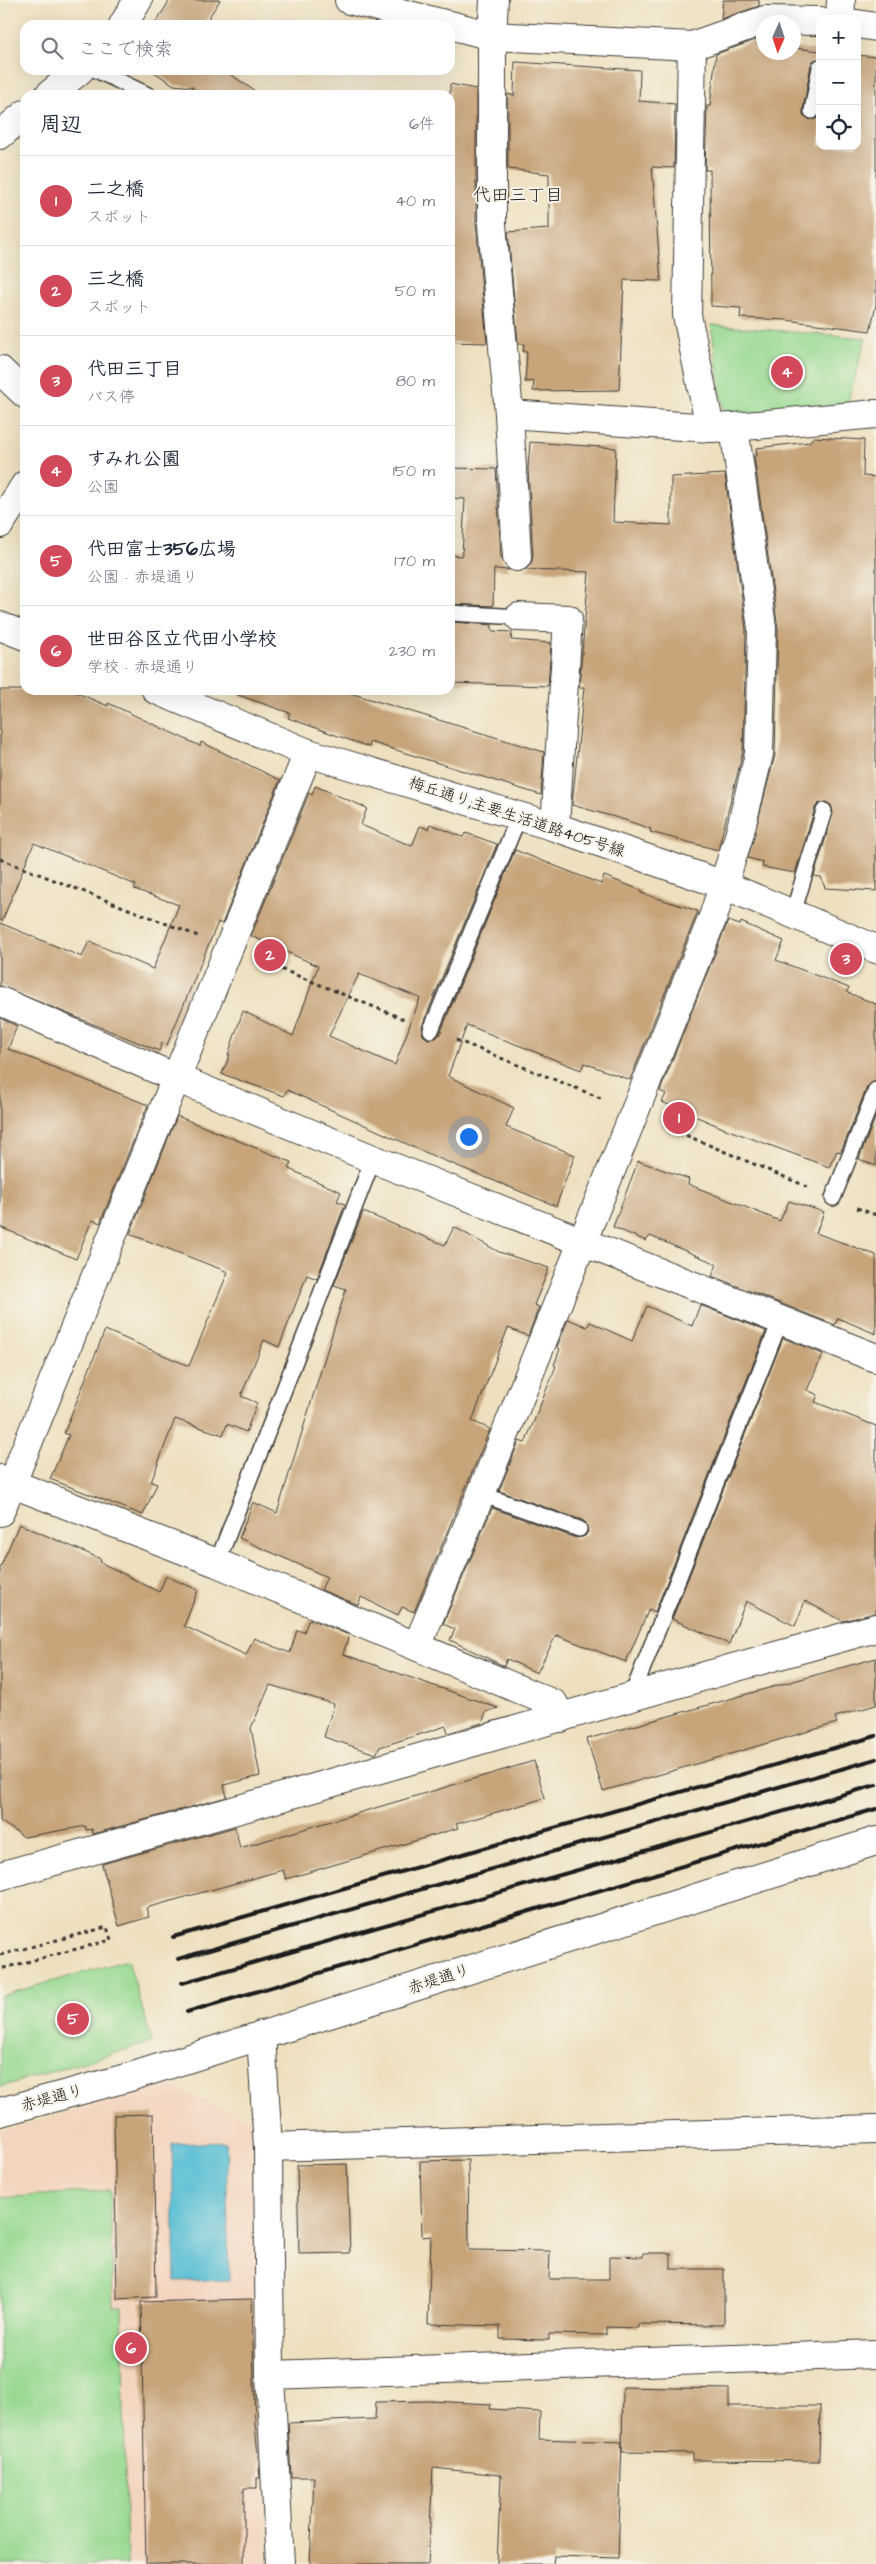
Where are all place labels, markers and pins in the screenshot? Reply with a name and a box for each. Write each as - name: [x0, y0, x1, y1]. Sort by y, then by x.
- pin: 4: [771, 353, 803, 391]
- pin: 2: [254, 936, 286, 974]
- pin: 3: [830, 940, 862, 978]
- pin: 1: [663, 1099, 695, 1137]
- pin: 5: [57, 2000, 89, 2038]
- pin: 6: [115, 2329, 147, 2367]

